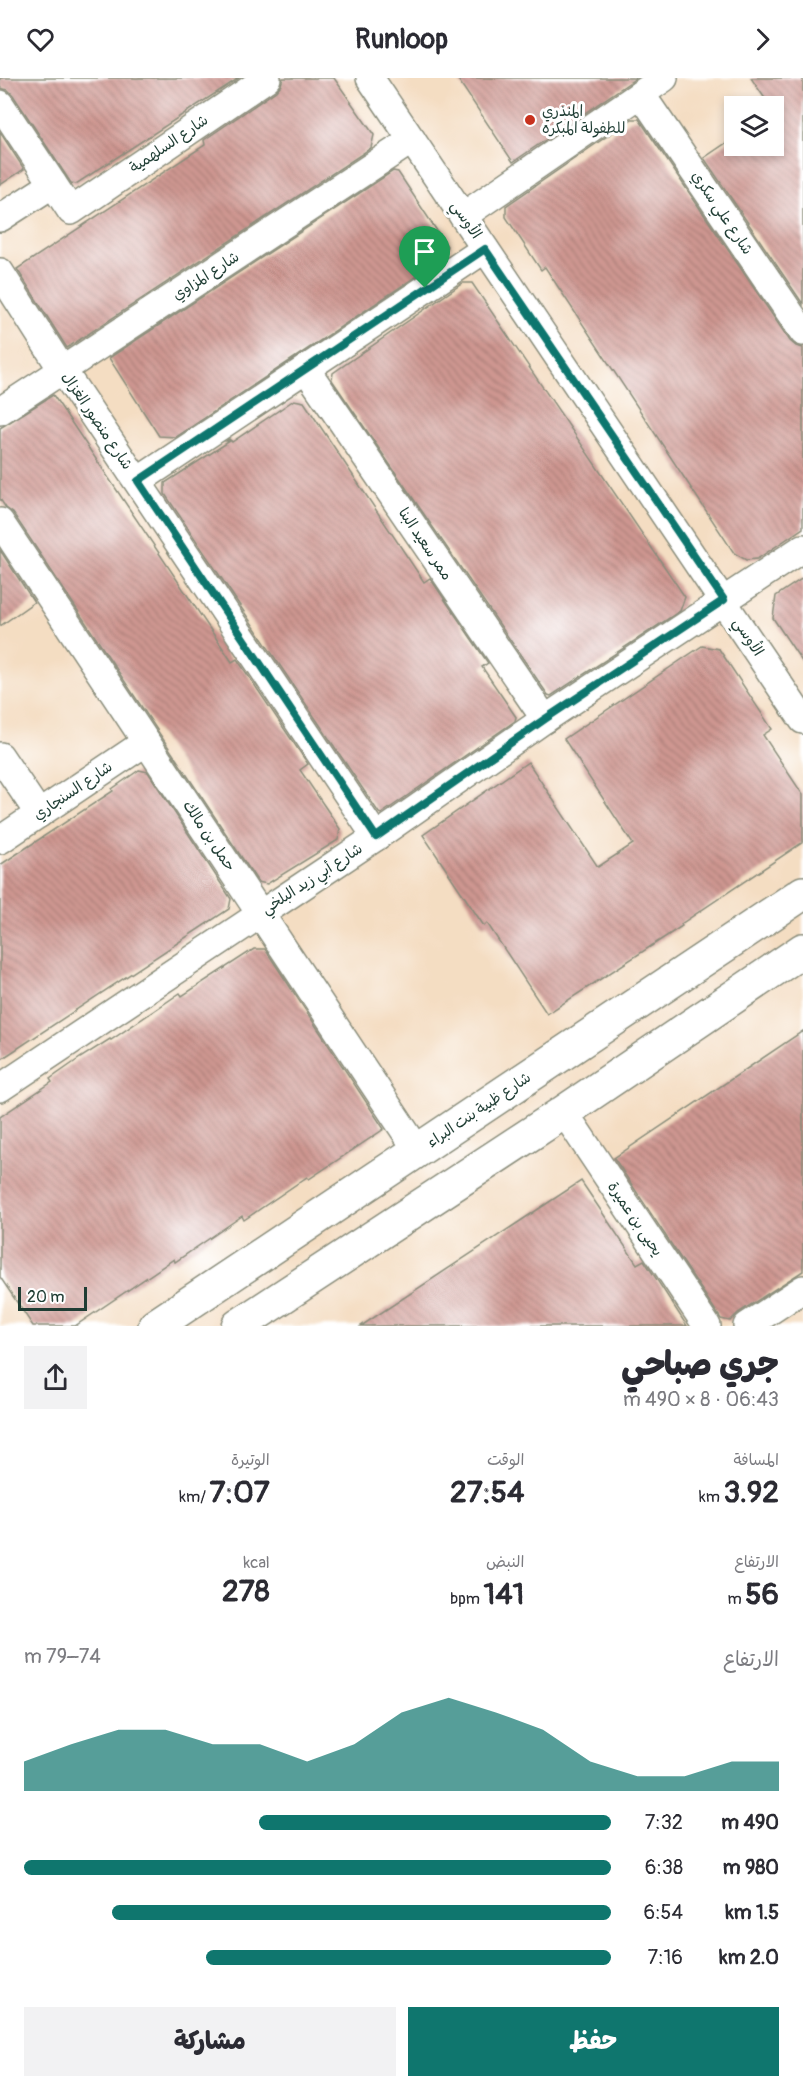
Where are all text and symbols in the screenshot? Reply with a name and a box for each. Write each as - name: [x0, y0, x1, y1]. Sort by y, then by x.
- icon: heart: [24, 23, 57, 56]
- text: Runloop: [355, 23, 448, 56]
- icon: forward: [746, 23, 779, 56]
- map controls: [724, 96, 784, 156]
- button: layers: [724, 96, 784, 156]
- place label: المنذري للطفولة المبكره: [542, 102, 625, 138]
- street label: شارع السلهمية: [126, 111, 212, 177]
- marker: المنذري للطفولة المبكره: [523, 113, 537, 127]
- street label: شارع علي سكري: [685, 168, 757, 260]
- street label: الأوسي: [444, 197, 486, 244]
- pin: [399, 226, 450, 288]
- icon: arrive: [408, 235, 441, 268]
- street label: شارع المزاوي: [169, 247, 244, 305]
- street label: شارع منصور الغزال: [57, 369, 137, 473]
- street label: ممر سعيد البنا: [394, 504, 456, 584]
- street label: الأوسي: [726, 614, 768, 661]
- street label: شارع السنجاري: [30, 758, 117, 825]
- street label: حمل بن مالك: [178, 797, 240, 875]
- street label: شارع أبي زيد البلخي: [258, 839, 368, 921]
- street label: شارع ظبية بنت البراء: [423, 1068, 535, 1152]
- street label: يحيى بن عميرة: [603, 1178, 667, 1260]
- scale bar: [18, 1284, 87, 1312]
- text: 20 m: [27, 1287, 65, 1307]
- text: جري صباحي: [621, 1344, 779, 1385]
- button: share: [24, 1346, 87, 1409]
- text: 06:43 · 8 × 490 m: [623, 1387, 779, 1412]
- text: الوتيرة: [231, 1450, 270, 1470]
- text: الوقت: [487, 1450, 524, 1470]
- text: المسافة: [733, 1450, 779, 1470]
- text: 7:07: [209, 1474, 270, 1511]
- text: 27:54: [450, 1474, 524, 1511]
- text: 3.92: [723, 1474, 779, 1511]
- text: /km: [179, 1487, 209, 1507]
- text: km: [699, 1487, 723, 1507]
- text: النبض: [486, 1552, 524, 1572]
- text: الارتفاع: [734, 1552, 779, 1572]
- text: kcal: [244, 1553, 270, 1573]
- text: 278: [222, 1573, 270, 1610]
- text: 141: [483, 1576, 524, 1613]
- text: 56: [745, 1576, 779, 1613]
- text: bpm: [450, 1589, 483, 1609]
- text: m: [728, 1589, 745, 1609]
- text: 74–79 m: [24, 1644, 101, 1669]
- text: الارتفاع: [723, 1647, 779, 1672]
- text: 7:32: [645, 1810, 683, 1835]
- text: 490 m: [721, 1810, 779, 1835]
- text: 6:38: [645, 1855, 683, 1880]
- text: 980 m: [723, 1855, 779, 1880]
- text: 6:54: [644, 1900, 683, 1925]
- text: 1.5 km: [726, 1900, 779, 1925]
- text: 7:16: [648, 1945, 683, 1970]
- text: 2.0 km: [719, 1945, 779, 1970]
- button: مشاركة: [24, 2007, 396, 2076]
- button: حفظ: [408, 2007, 779, 2076]

